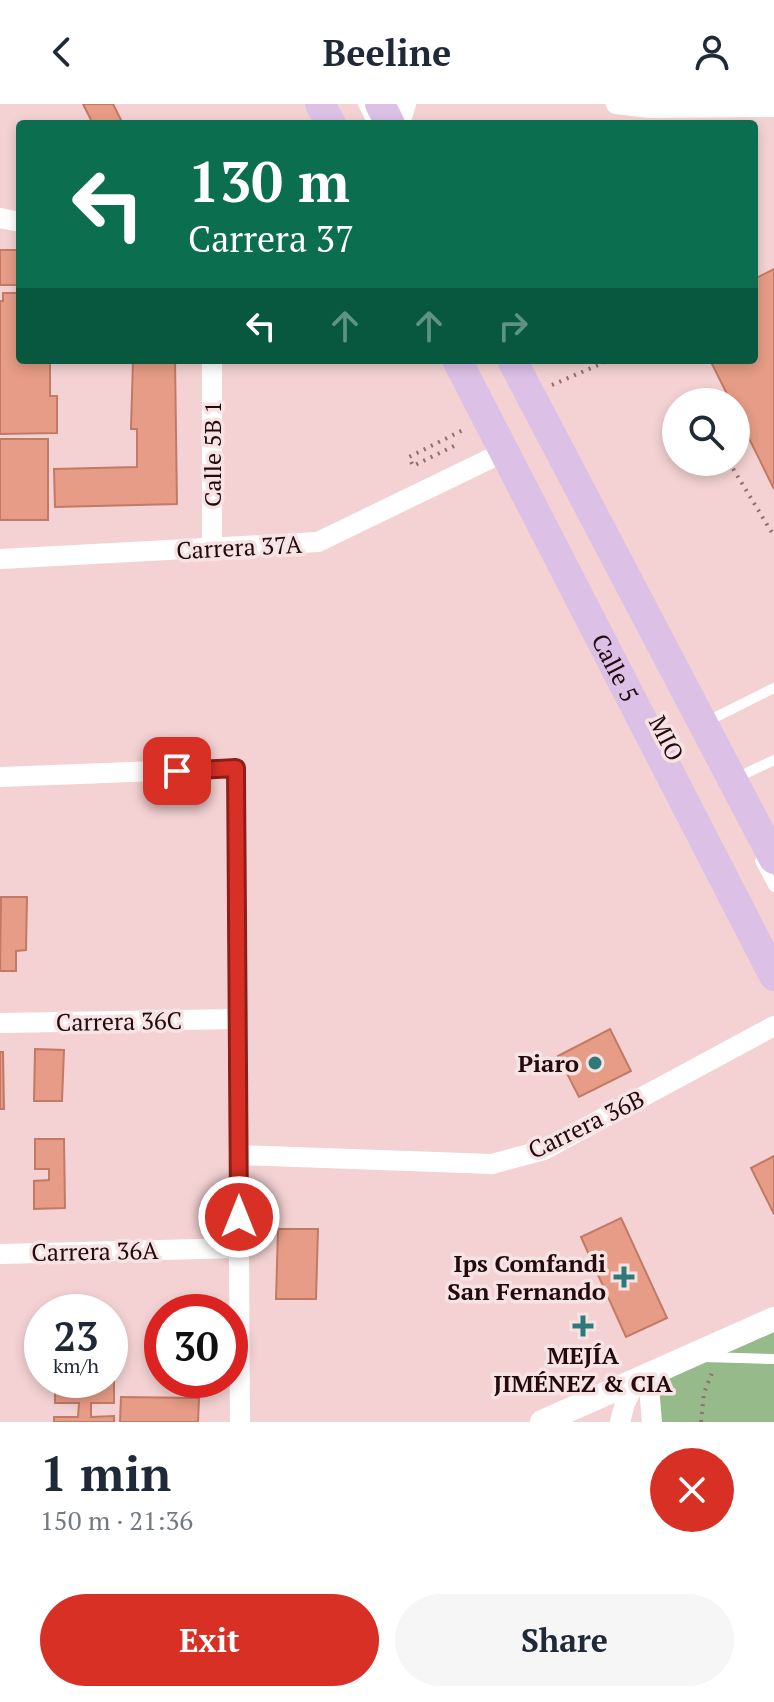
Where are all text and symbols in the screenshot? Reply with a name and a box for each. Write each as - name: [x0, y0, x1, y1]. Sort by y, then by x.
- text: Beeline: [323, 29, 451, 76]
- icon: back: [40, 30, 84, 74]
- icon: person: [690, 30, 734, 74]
- text: 130 m: [188, 144, 350, 218]
- icon: left: [56, 152, 160, 256]
- text: Carrera 37: [188, 215, 354, 262]
- icon: left: [239, 304, 283, 348]
- icon: ahead: [323, 304, 367, 348]
- icon: ahead: [407, 304, 451, 348]
- icon: right: [491, 304, 535, 348]
- map controls: [662, 388, 750, 476]
- button: search: [662, 388, 750, 476]
- street label: Calle 5B 1: [196, 401, 228, 507]
- street label: Carrera 37A: [175, 528, 303, 566]
- street label: Calle 5: [584, 628, 646, 707]
- street label: MIO: [642, 710, 692, 766]
- pin: [143, 737, 211, 805]
- icon: arrive: [155, 749, 199, 793]
- street label: Carrera 36C: [56, 1004, 182, 1038]
- place label: Piaro: [518, 1047, 579, 1079]
- marker: Piaro: [586, 1054, 604, 1072]
- street label: Carrera 36B: [523, 1082, 649, 1166]
- position arrow: [197, 1175, 281, 1259]
- street label: Carrera 36A: [31, 1234, 159, 1268]
- place label: Ips Comfandi San Fernando: [447, 1247, 606, 1307]
- marker: Ips Comfandi San Fernando: [613, 1266, 635, 1288]
- speed limit sign: 30: [144, 1294, 248, 1398]
- text: 23: [53, 1309, 99, 1362]
- marker: MEJÍA JIMÉNEZ & CIA: [572, 1315, 594, 1337]
- place label: MEJÍA JIMÉNEZ & CIA: [494, 1339, 673, 1399]
- text: km/h: [53, 1352, 99, 1379]
- text: 1 min: [40, 1441, 171, 1505]
- button: close: [650, 1448, 734, 1532]
- text: 150 m · 21:36: [40, 1503, 193, 1537]
- button: Exit: [40, 1594, 379, 1686]
- button: Share: [395, 1594, 734, 1686]

